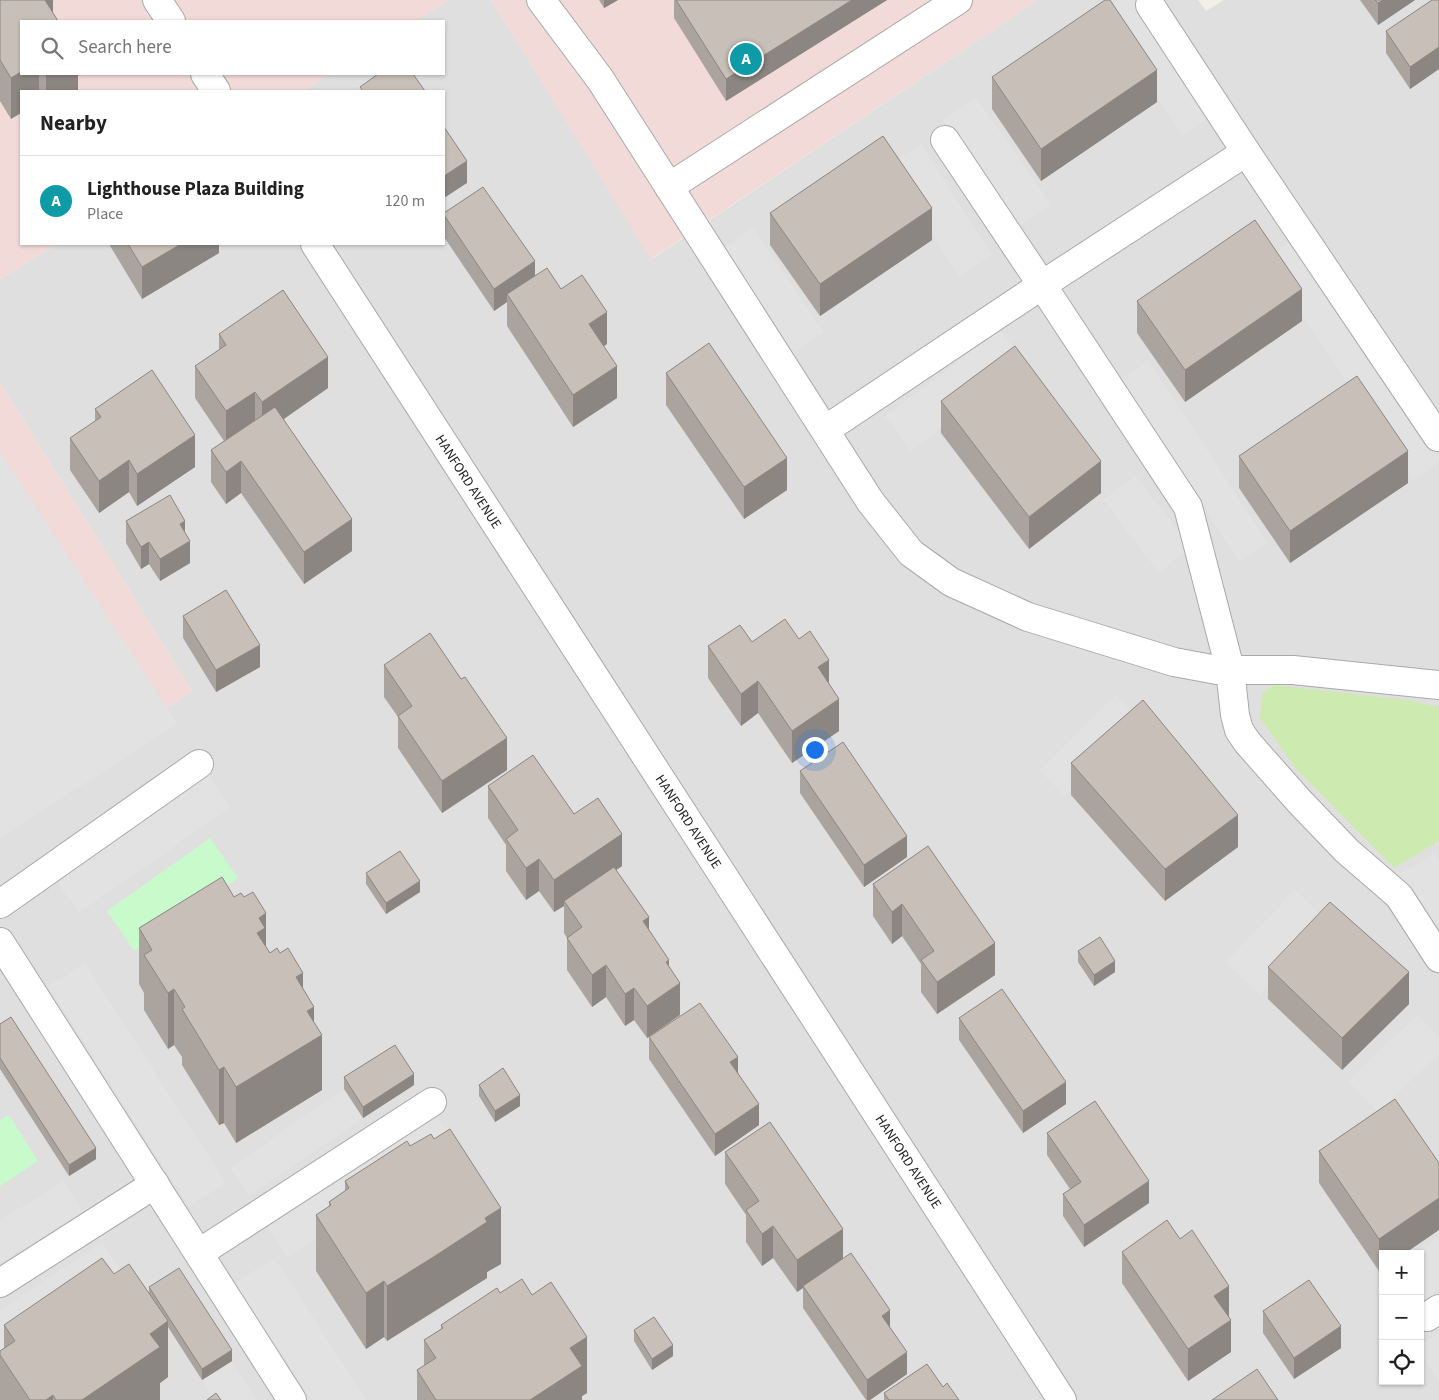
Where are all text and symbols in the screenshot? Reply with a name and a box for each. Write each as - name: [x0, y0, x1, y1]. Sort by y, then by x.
- search box: [20, 20, 445, 75]
- icon: search: [38, 34, 66, 62]
- text: Search here: [78, 34, 172, 61]
- pin: A: [730, 40, 762, 78]
- text: Nearby: [40, 108, 107, 138]
- text: Lighthouse Plaza Building: [87, 176, 304, 203]
- text: A: [51, 190, 61, 212]
- text: 120 m: [385, 190, 425, 212]
- text: Place: [87, 203, 123, 225]
- street label: HANFORD AVENUE: [430, 431, 506, 533]
- your location: [802, 737, 828, 763]
- street label: HANFORD AVENUE: [650, 771, 726, 873]
- street label: HANFORD AVENUE: [870, 1111, 946, 1213]
- map controls: [1379, 1250, 1424, 1385]
- button: +: [1379, 1250, 1424, 1295]
- button: −: [1379, 1295, 1424, 1340]
- button: locate: [1379, 1340, 1424, 1385]

